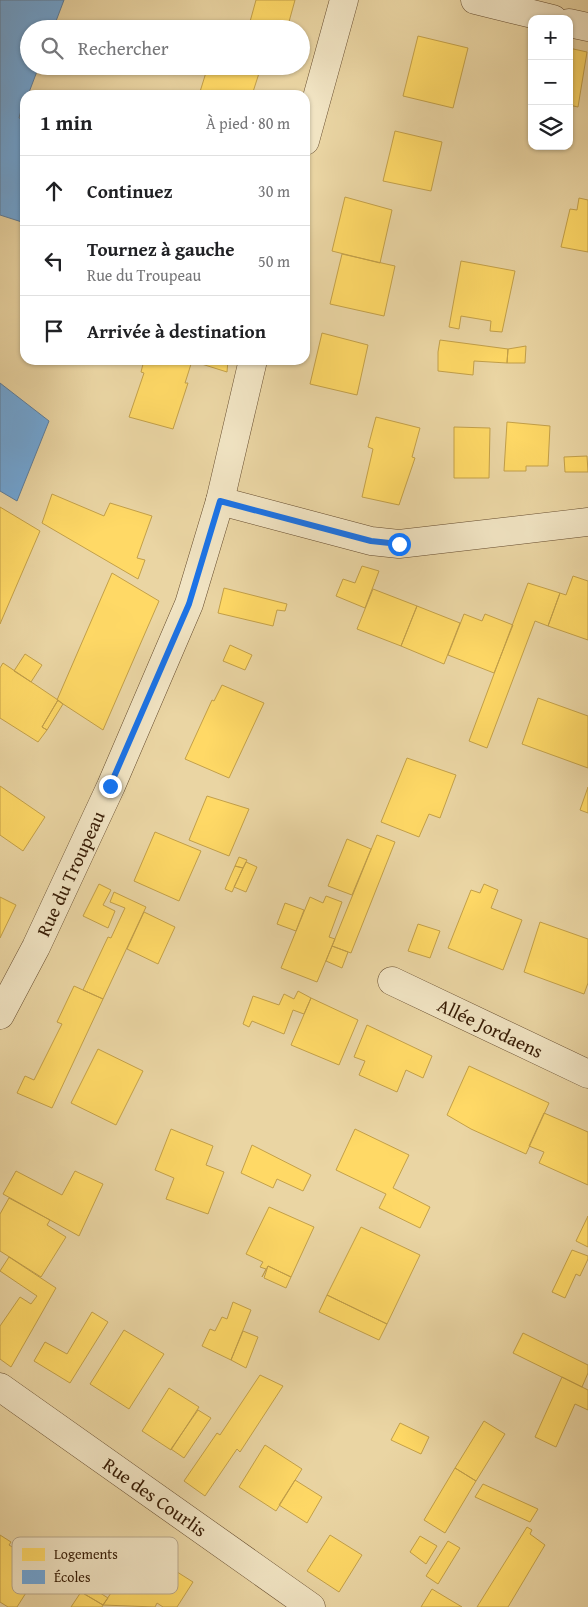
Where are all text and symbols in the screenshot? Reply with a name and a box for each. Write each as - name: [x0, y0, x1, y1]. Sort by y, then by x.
- map controls: [528, 15, 573, 150]
- button: +: [528, 15, 573, 60]
- search box: [20, 20, 310, 75]
- icon: search: [38, 34, 66, 62]
- text: Rechercher: [78, 34, 169, 62]
- button: −: [528, 60, 573, 105]
- button: layers: [528, 105, 573, 150]
- text: 1 min: [40, 107, 92, 138]
- text: À pied · 80 m: [206, 111, 290, 135]
- icon: ahead: [40, 177, 68, 205]
- text: Continuez: [87, 177, 173, 205]
- text: 30 m: [258, 179, 290, 203]
- text: Tournez à gauche: [87, 235, 235, 263]
- icon: left: [40, 247, 68, 275]
- text: 50 m: [258, 249, 290, 273]
- text: Rue du Troupeau: [87, 263, 201, 287]
- icon: arrive: [40, 317, 68, 345]
- text: Arrivée à destination: [87, 317, 266, 345]
- route start: [388, 533, 411, 556]
- route end: [99, 775, 122, 798]
- street label: Rue du Troupeau: [29, 806, 112, 941]
- street label: Allée Jordaens: [433, 991, 548, 1065]
- street label: Rue des Courlis: [97, 1450, 213, 1543]
- legend: [12, 1537, 178, 1594]
- text: Logements: [54, 1544, 118, 1564]
- text: Écoles: [54, 1567, 91, 1587]

